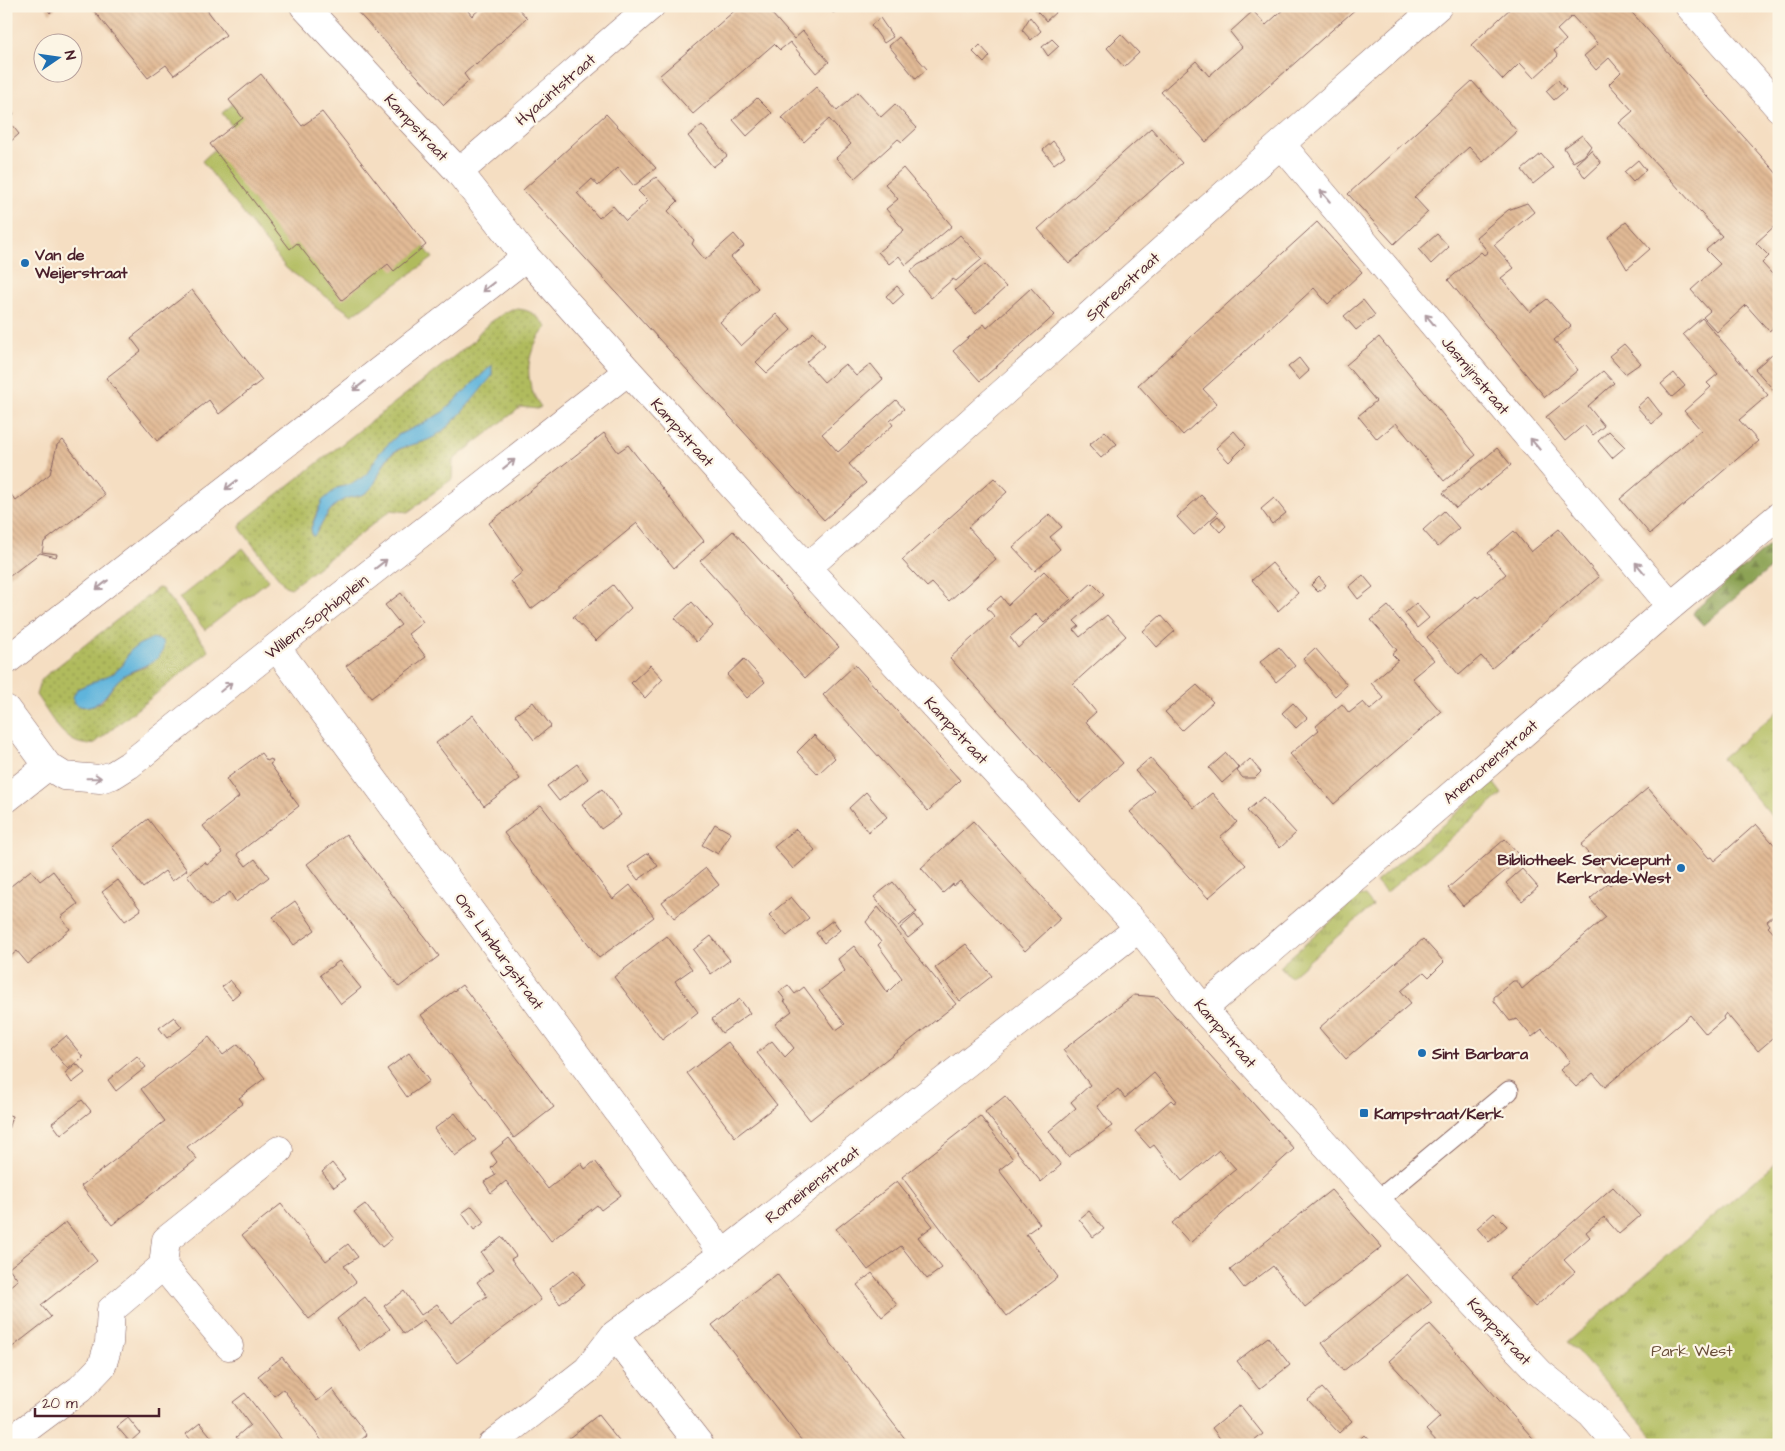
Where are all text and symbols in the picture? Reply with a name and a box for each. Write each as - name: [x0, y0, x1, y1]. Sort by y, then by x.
- north arrow: [32, 32, 82, 82]
- street label: Hyacintstraat: [511, 48, 602, 132]
- text: N: [59, 49, 80, 62]
- street label: Kampstraat: [379, 89, 454, 167]
- one-way arrow: [1320, 190, 1331, 203]
- place label: Van de Weijerstraat: [34, 244, 128, 284]
- street label: Spireastraat: [1081, 247, 1165, 326]
- marker: Van de Weijerstraat: [19, 257, 31, 269]
- one-way arrow: [482, 281, 495, 292]
- one-way arrow: [1424, 314, 1435, 327]
- street label: Jasmijnstraat: [1436, 332, 1515, 420]
- one-way arrow: [352, 381, 366, 391]
- street label: Kampstraat: [646, 394, 719, 472]
- one-way arrow: [1529, 438, 1540, 451]
- one-way arrow: [502, 459, 515, 470]
- one-way arrow: [225, 480, 238, 491]
- one-way arrow: [374, 559, 387, 570]
- one-way arrow: [1634, 562, 1645, 575]
- street label: Willem-Sophiaplein: [260, 569, 373, 664]
- one-way arrow: [96, 580, 109, 591]
- one-way arrow: [219, 682, 233, 692]
- street label: Kampstraat: [919, 692, 994, 770]
- street label: Anemonenstraat: [1438, 714, 1543, 809]
- one-way arrow: [86, 773, 102, 783]
- place label: Bibliotheek Servicepunt Kerkrade-West: [1498, 849, 1672, 889]
- marker: Bibliotheek Servicepunt Kerkrade-West: [1675, 862, 1687, 874]
- street label: Ons Limburgstraat: [449, 889, 549, 1015]
- street label: Kampstraat: [1189, 994, 1262, 1073]
- place label: Sint Barbara: [1431, 1043, 1529, 1065]
- marker: Sint Barbara: [1416, 1047, 1428, 1059]
- place label: Kampstraat/Kerk: [1374, 1103, 1504, 1125]
- marker: Kampstraat/Kerk: [1358, 1107, 1370, 1119]
- street label: Romeinenstraat: [761, 1140, 865, 1229]
- street label: Kampstraat: [1462, 1293, 1537, 1371]
- park label: Park West: [1651, 1340, 1733, 1362]
- scale bar: [35, 1386, 159, 1418]
- text: 20 m: [42, 1393, 78, 1414]

